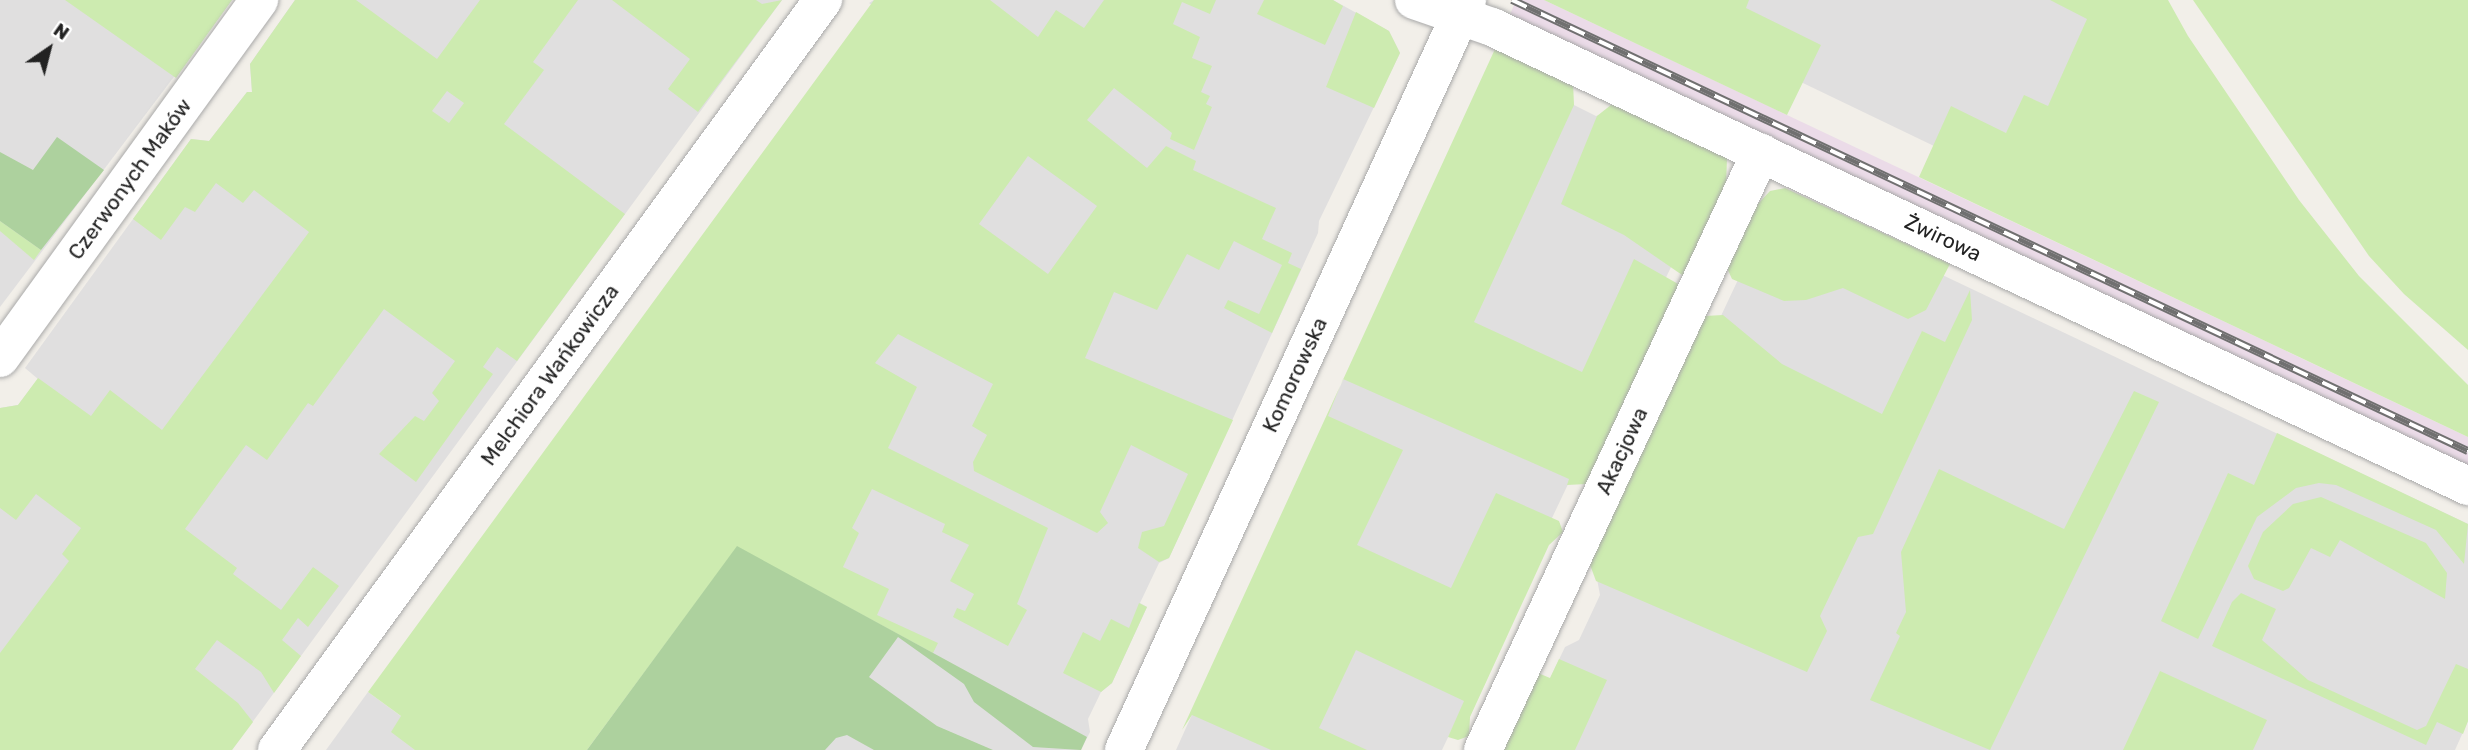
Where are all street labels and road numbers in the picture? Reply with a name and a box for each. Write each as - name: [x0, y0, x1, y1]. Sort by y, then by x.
- street label: Czerwonych Maków: [63, 93, 197, 265]
- street label: Żwirowa: [1901, 209, 1985, 267]
- street label: Melchiora Wańkowicza: [476, 279, 624, 471]
- street label: Komorowska: [1257, 314, 1333, 436]
- street label: Akacjowa: [1591, 403, 1653, 499]

